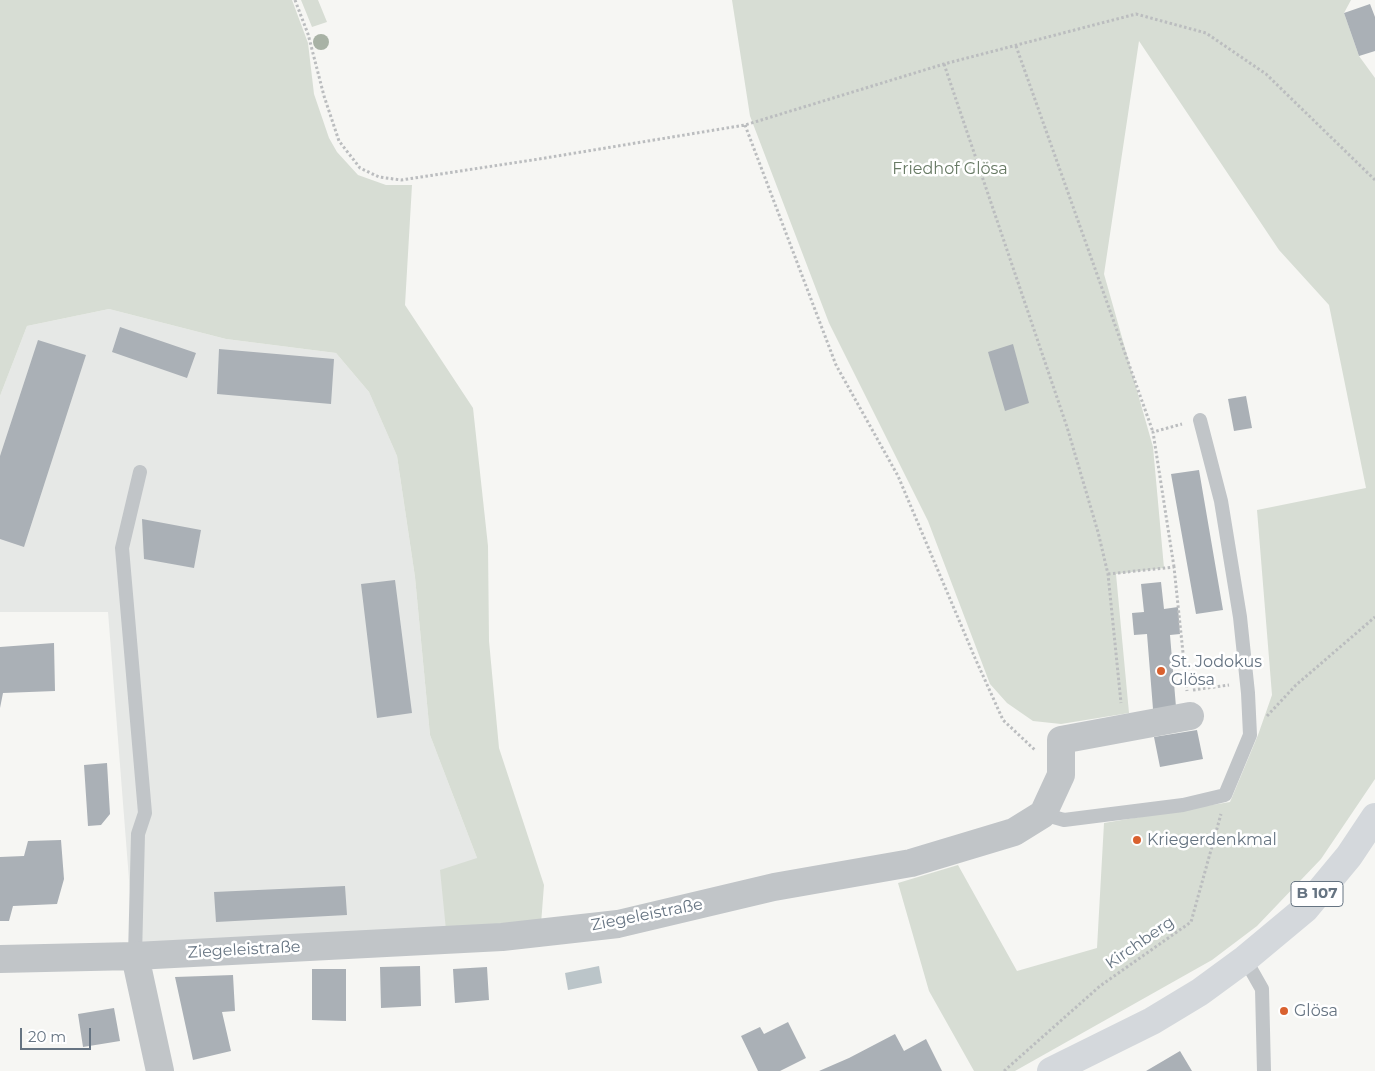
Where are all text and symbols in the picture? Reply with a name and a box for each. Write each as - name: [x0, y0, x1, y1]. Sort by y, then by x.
- park label: Friedhof Glösa: [892, 159, 1008, 179]
- place label: St. Jodokus Glösa: [1171, 652, 1262, 690]
- marker: St. Jodokus Glösa: [1155, 665, 1167, 677]
- place label: Kriegerdenkmal: [1147, 830, 1277, 850]
- marker: Kriegerdenkmal: [1131, 834, 1143, 846]
- road number: B 107: [1291, 882, 1343, 906]
- street label: Ziegeleistraße: [590, 895, 704, 935]
- street label: Kirchberg: [1102, 912, 1178, 974]
- street label: Ziegeleistraße: [187, 937, 301, 963]
- place label: Glösa: [1294, 1001, 1338, 1021]
- marker: Glösa: [1278, 1005, 1290, 1017]
- scale bar: [22, 1018, 94, 1050]
- text: 20 m: [28, 1027, 66, 1046]

